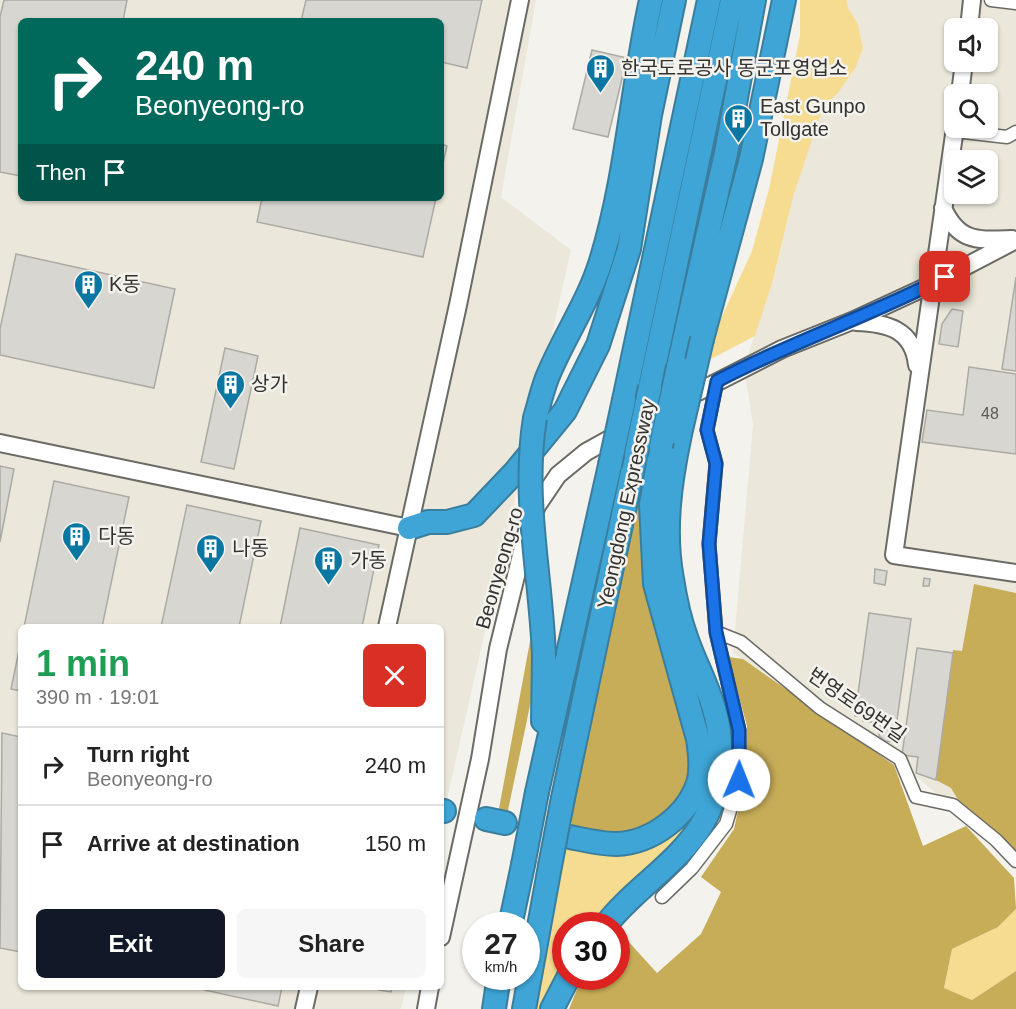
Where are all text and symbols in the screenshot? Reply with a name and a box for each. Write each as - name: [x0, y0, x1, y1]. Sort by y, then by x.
- map controls: [944, 18, 998, 204]
- button: sound: [944, 18, 998, 72]
- icon: right: [36, 42, 114, 120]
- text: 240 m: [135, 42, 254, 89]
- building icon: 한국도로공사 동군포영업소: [584, 52, 616, 94]
- place label: 한국도로공사 동군포영업소: [621, 57, 847, 79]
- button: search: [944, 84, 998, 138]
- text: Beonyeong-ro: [135, 91, 305, 121]
- place label: East Gunpo Tollgate: [760, 95, 866, 140]
- building icon: East Gunpo Tollgate: [723, 102, 755, 144]
- button: layers: [944, 150, 998, 204]
- icon: arrive: [98, 156, 131, 189]
- text: Then: [36, 160, 86, 185]
- pin: [919, 251, 970, 302]
- icon: arrive: [928, 260, 961, 293]
- building icon: K동: [72, 268, 104, 310]
- place label: K동: [109, 273, 141, 295]
- building icon: 상가: [214, 368, 246, 410]
- place label: 상가: [251, 373, 288, 395]
- street label: Yeongdong Expressway: [593, 397, 659, 611]
- house number: 48: [981, 405, 999, 422]
- street label: Beonyeong-ro: [471, 505, 527, 631]
- building icon: 다동: [61, 520, 93, 562]
- place label: 다동: [98, 525, 135, 547]
- building icon: 나동: [195, 532, 227, 574]
- place label: 나동: [232, 537, 269, 559]
- building icon: 가동: [313, 544, 345, 586]
- place label: 가동: [350, 549, 387, 571]
- text: 1 min: [36, 643, 130, 684]
- button: close: [363, 644, 426, 707]
- street label: 번영로69번길: [804, 663, 910, 747]
- text: 390 m · 19:01: [36, 686, 159, 708]
- text: Turn right: [87, 742, 189, 767]
- position arrow: [707, 748, 771, 812]
- icon: right: [36, 750, 69, 783]
- text: 240 m: [365, 753, 426, 778]
- text: Beonyeong-ro: [87, 768, 213, 790]
- icon: arrive: [36, 828, 69, 861]
- text: Arrive at destination: [87, 831, 300, 856]
- text: 150 m: [365, 831, 426, 856]
- button: Exit: [36, 909, 225, 978]
- button: Share: [237, 909, 426, 978]
- speed limit sign: 30: [552, 912, 630, 990]
- text: 27: [484, 927, 518, 960]
- text: km/h: [485, 958, 517, 975]

